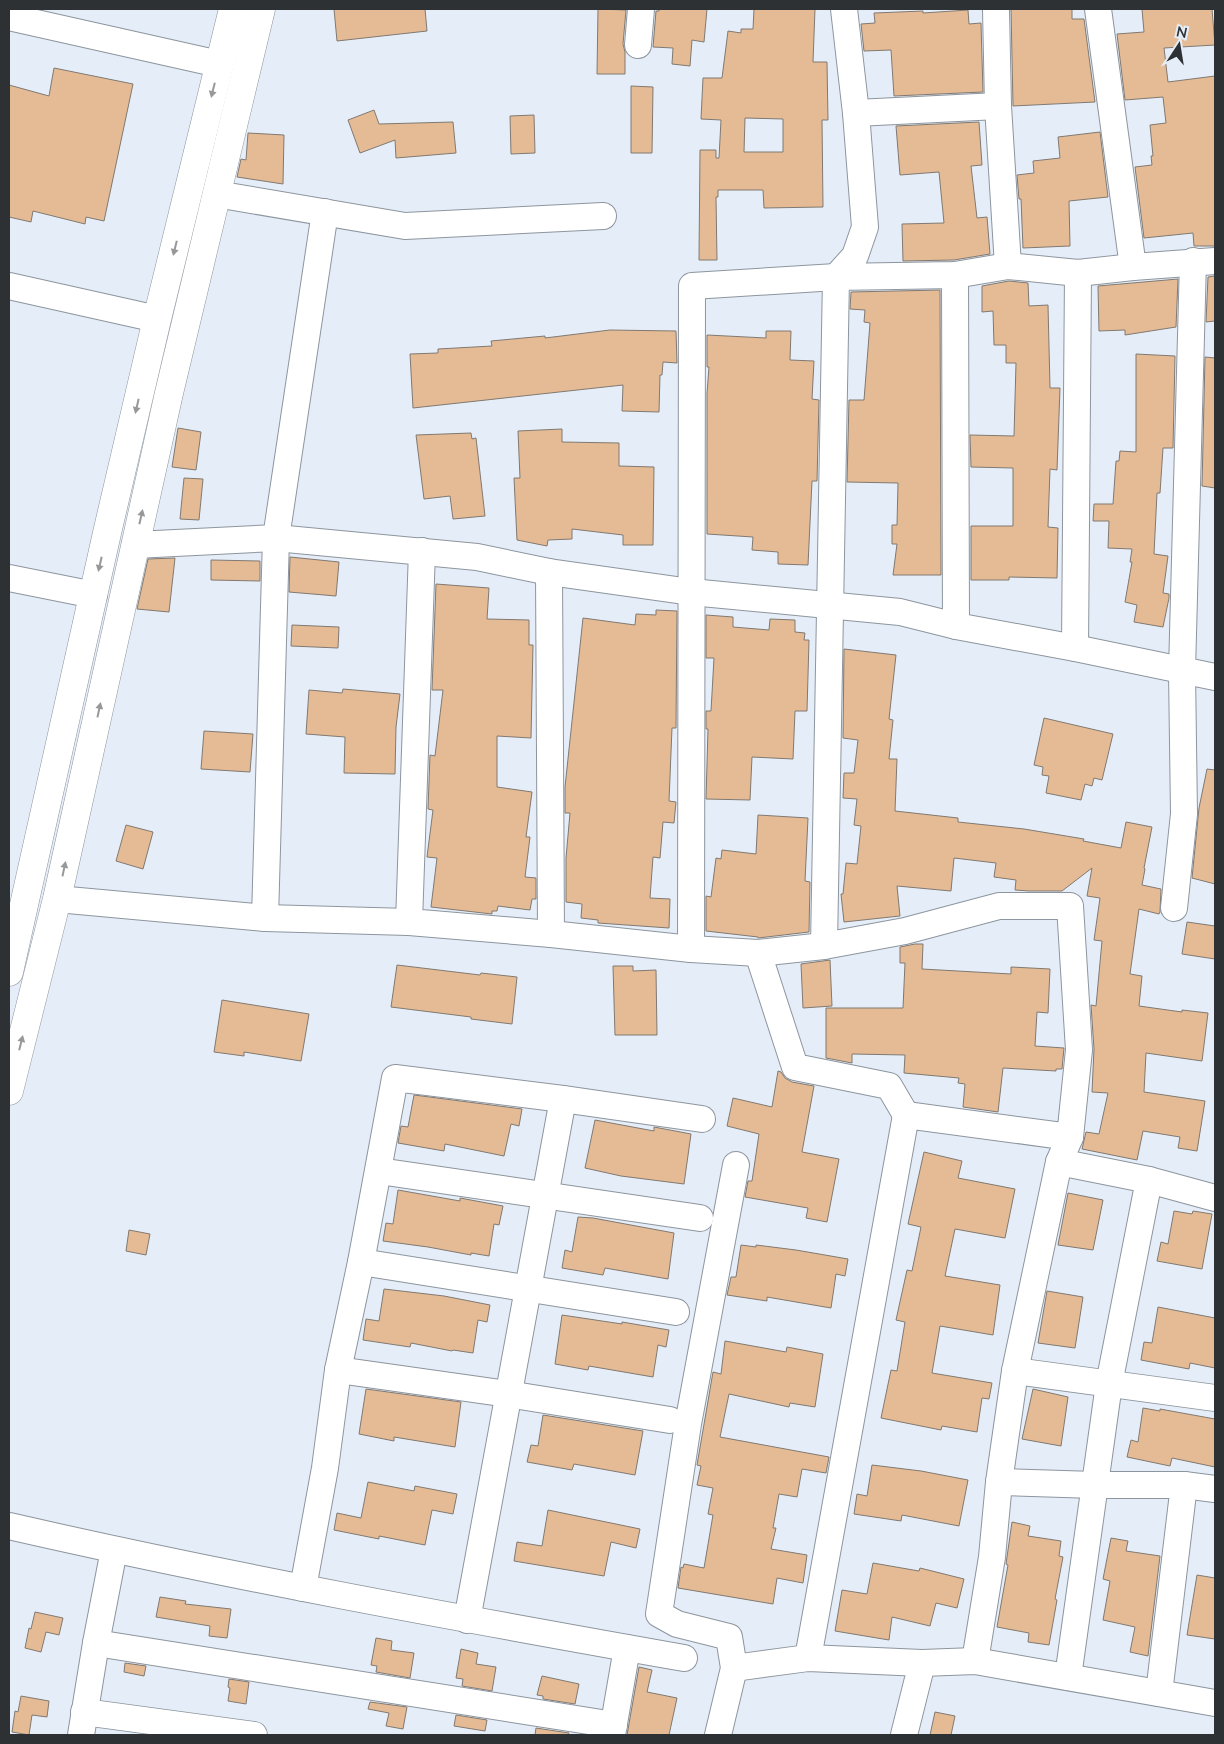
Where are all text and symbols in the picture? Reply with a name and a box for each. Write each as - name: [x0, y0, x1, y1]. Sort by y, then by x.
- north arrow: [1154, 20, 1204, 70]
- text: N: [1175, 22, 1189, 41]
- one-way arrow: [209, 83, 217, 98]
- one-way arrow: [170, 240, 178, 255]
- one-way arrow: [133, 399, 141, 414]
- one-way arrow: [138, 509, 146, 525]
- one-way arrow: [96, 557, 104, 572]
- one-way arrow: [95, 702, 103, 718]
- one-way arrow: [60, 861, 68, 876]
- one-way arrow: [17, 1036, 25, 1051]

